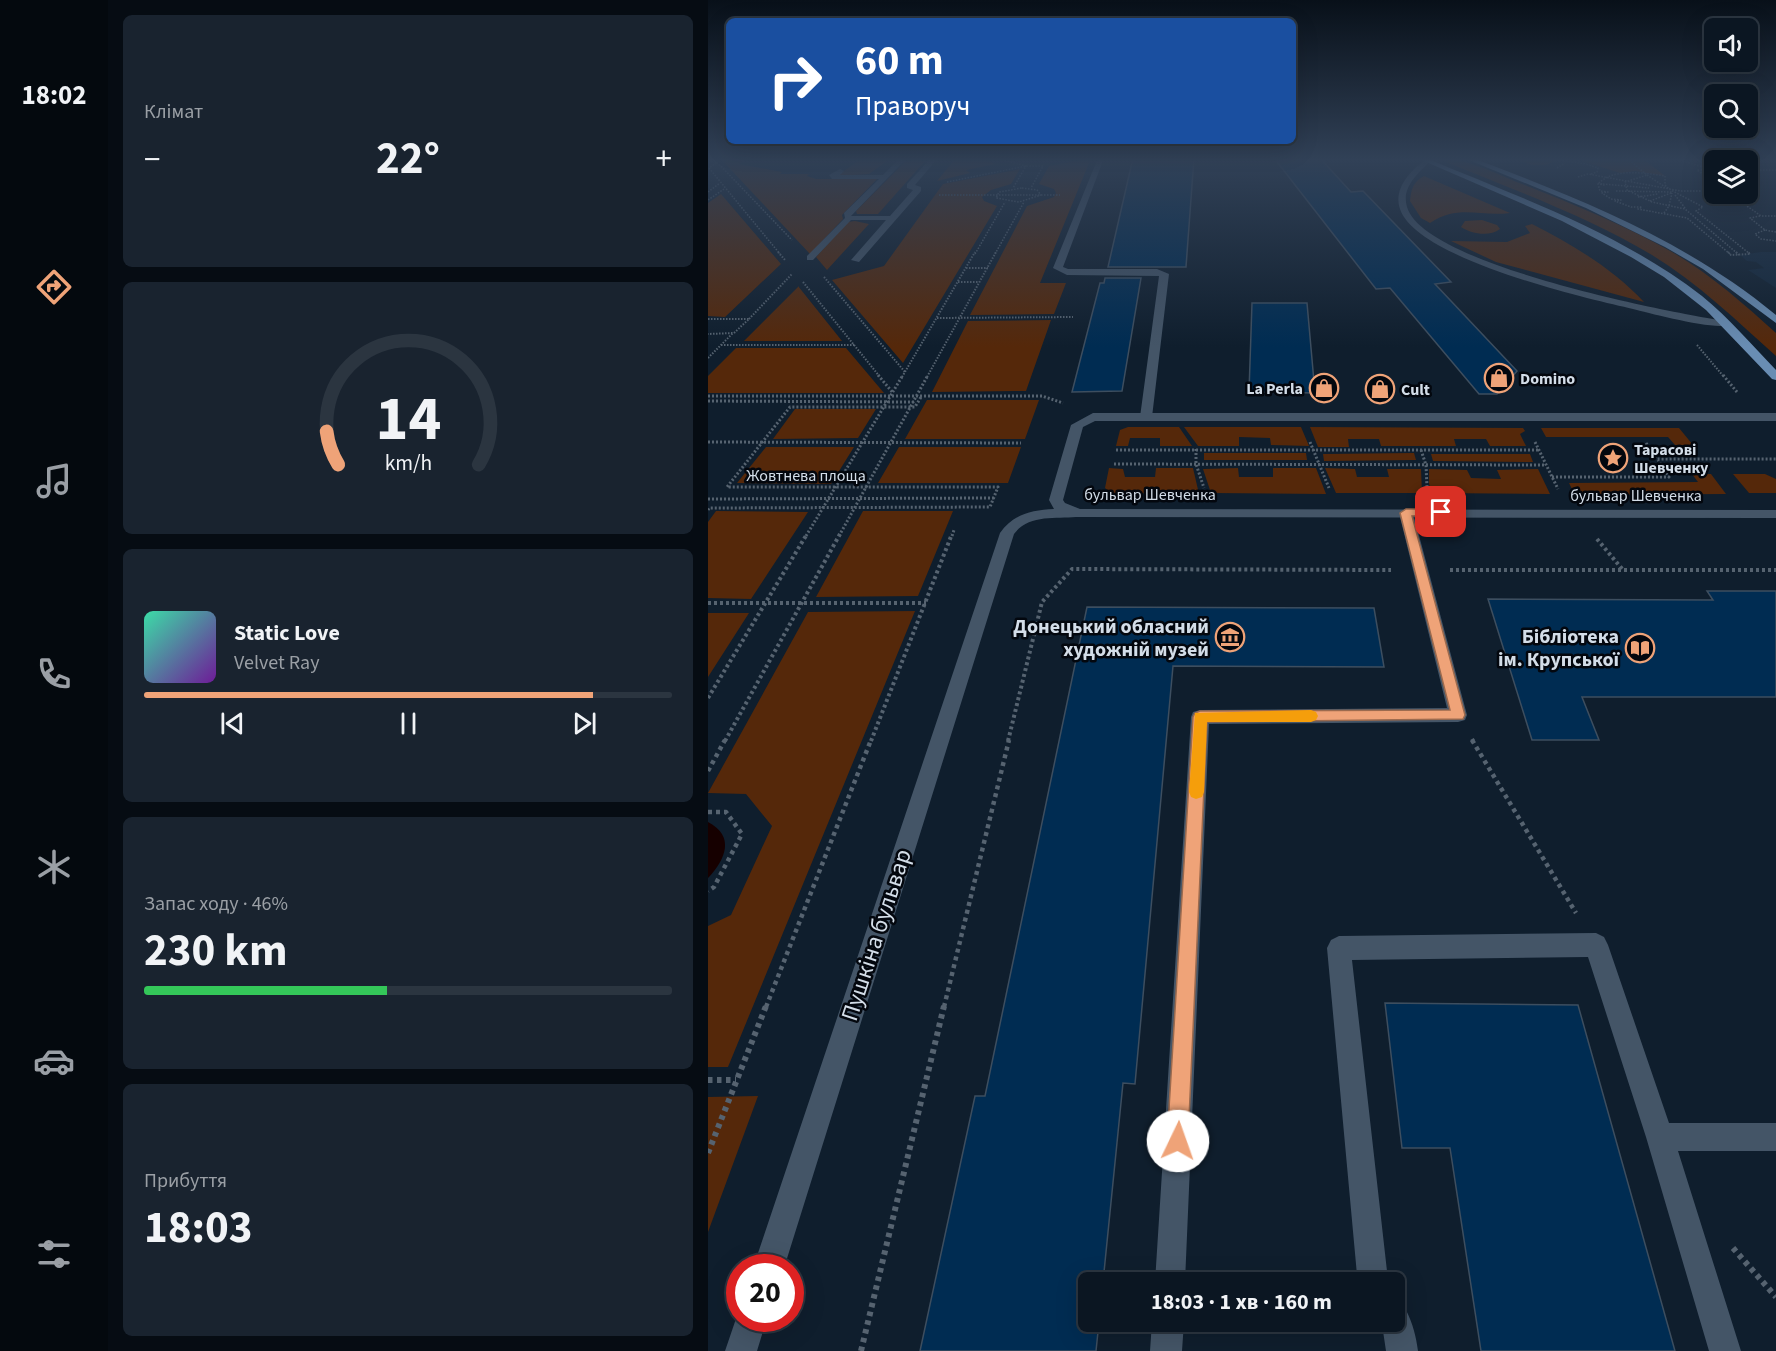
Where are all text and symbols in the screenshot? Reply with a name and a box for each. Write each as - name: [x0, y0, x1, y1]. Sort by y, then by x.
- map controls: [1704, 18, 1758, 204]
- button: sound: [1704, 18, 1758, 72]
- text: 60 m: [855, 31, 944, 91]
- icon: right: [756, 42, 834, 120]
- text: 18:02: [21, 76, 87, 115]
- button: search: [1704, 84, 1758, 138]
- text: Праворуч: [855, 87, 970, 126]
- text: Клімат: [144, 98, 203, 126]
- text: 22°: [376, 127, 440, 191]
- text: −: [144, 136, 160, 183]
- text: +: [656, 136, 672, 183]
- button: layers: [1704, 150, 1758, 204]
- icon: directions: [33, 266, 75, 308]
- shop icon: Domino: [1483, 362, 1515, 394]
- place label: Domino: [1520, 368, 1575, 390]
- shop icon: La Perla: [1308, 372, 1340, 404]
- shop icon: Cult: [1364, 373, 1396, 405]
- text: 14: [375, 375, 441, 464]
- place label: La Perla: [1246, 378, 1303, 400]
- place label: Cult: [1401, 379, 1430, 401]
- place label: Тарасові Шевченку: [1634, 439, 1709, 479]
- place icon: Тарасові Шевченку: [1597, 442, 1629, 474]
- text: km/h: [384, 449, 432, 480]
- icon: music: [33, 460, 75, 502]
- street label: Жовтнева площа: [746, 465, 866, 487]
- street label: бульвар Шевченка: [1084, 484, 1216, 506]
- street label: бульвар Шевченка: [1570, 485, 1702, 507]
- pin: [1415, 486, 1466, 537]
- icon: arrive: [1424, 495, 1457, 528]
- place label: Донецький обласний художній музей: [1013, 613, 1209, 664]
- text: Static Love: [234, 617, 340, 649]
- museum icon: Донецький обласний художній музей: [1214, 621, 1246, 653]
- place label: Бібліотека ім. Крупської: [1498, 623, 1620, 674]
- library icon: Бібліотека ім. Крупської: [1624, 632, 1656, 664]
- text: Velvet Ray: [234, 649, 320, 677]
- icon: phone: [33, 653, 75, 695]
- icon: previous: [216, 707, 249, 740]
- icon: pause: [392, 707, 425, 740]
- icon: next: [568, 707, 601, 740]
- street label: Пушкіна бульвар: [832, 845, 921, 1026]
- icon: climate: [33, 846, 75, 888]
- text: Запас ходу · 46%: [144, 890, 288, 918]
- text: 230 km: [144, 919, 288, 983]
- icon: car: [33, 1040, 75, 1082]
- position arrow: [1146, 1109, 1210, 1173]
- text: Прибуття: [144, 1167, 227, 1195]
- text: 18:03: [144, 1196, 253, 1260]
- icon: filters: [33, 1233, 75, 1275]
- speed limit sign: 20: [726, 1254, 804, 1332]
- text: 18:03 · 1 хв · 160 m: [1151, 1286, 1332, 1318]

